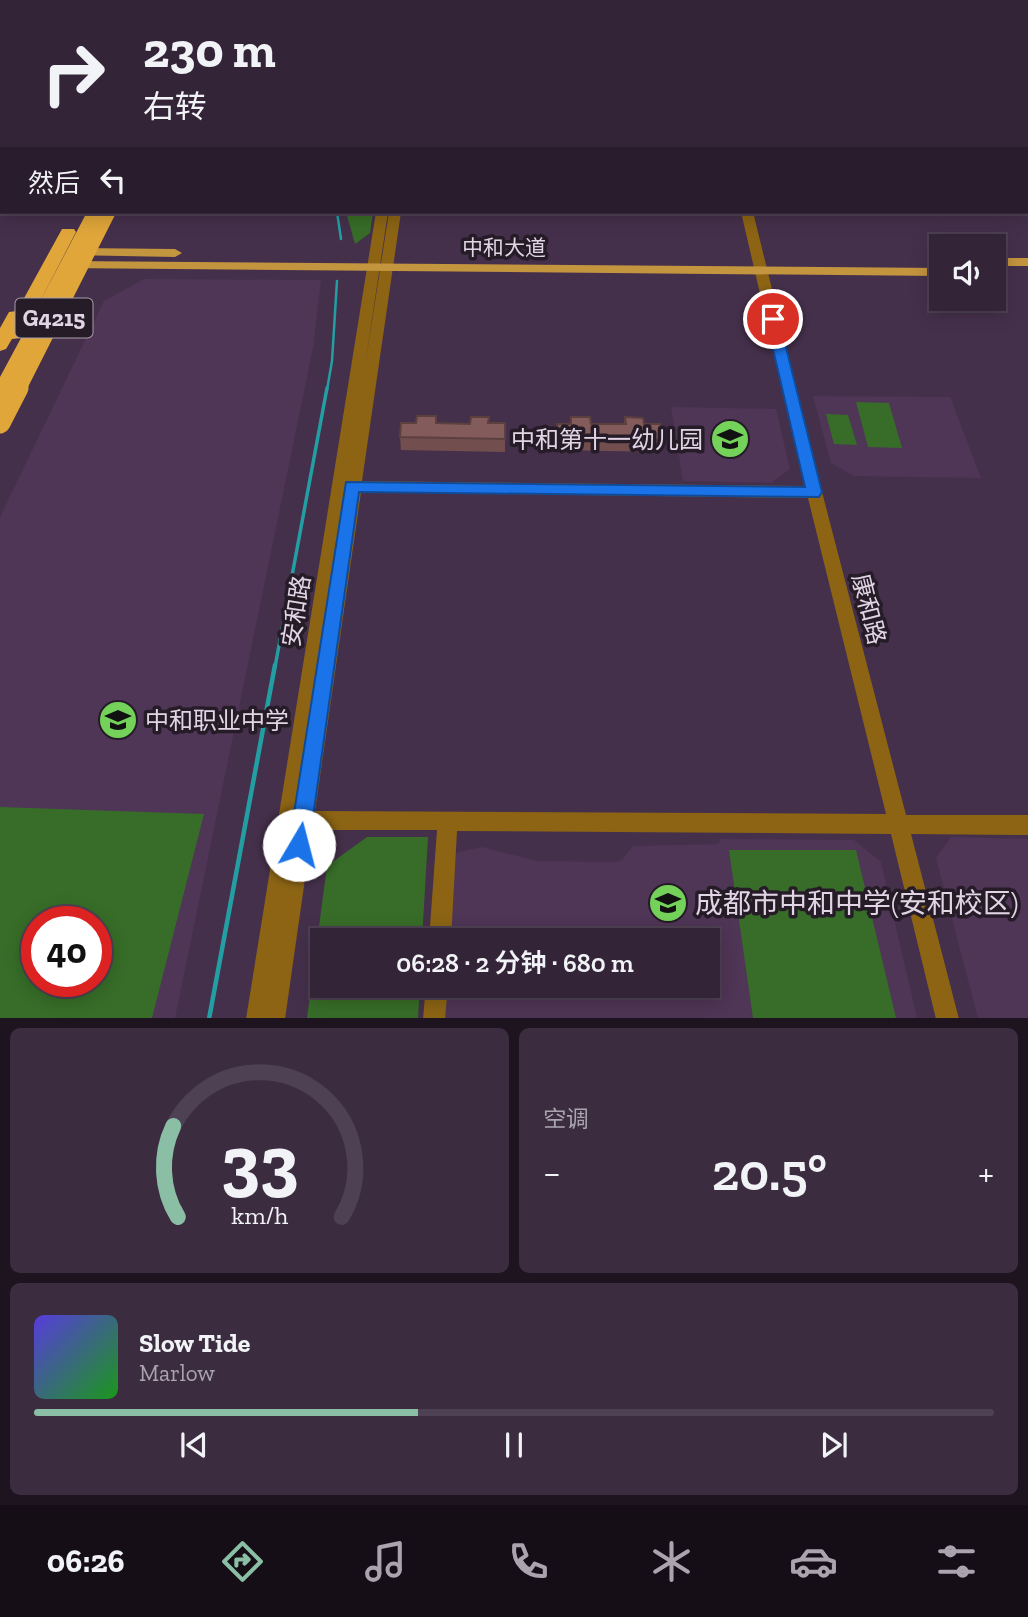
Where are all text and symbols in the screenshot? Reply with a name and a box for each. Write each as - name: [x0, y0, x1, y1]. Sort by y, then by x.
- text: 230 m: [143, 21, 276, 80]
- icon: right: [28, 28, 119, 119]
- text: 右转: [143, 88, 207, 126]
- icon: left: [94, 161, 132, 199]
- text: 然后: [28, 167, 80, 199]
- map controls: [929, 234, 1006, 311]
- button: sound: [929, 234, 1006, 311]
- street label: 中和大道: [462, 235, 546, 260]
- pin: [743, 289, 803, 349]
- road number: G4215: [16, 298, 92, 338]
- icon: arrive: [754, 300, 792, 338]
- school or university icon: 中和第十一幼儿园: [709, 418, 751, 460]
- place label: 中和第十一幼儿园: [511, 425, 703, 454]
- street label: 康和路: [846, 571, 892, 647]
- street label: 安和路: [276, 573, 316, 649]
- school or university icon: 中和职业中学: [97, 699, 139, 741]
- place label: 中和职业中学: [145, 706, 289, 735]
- position arrow: [262, 808, 336, 882]
- school or university icon: 成都市中和中学(安和校区): [647, 882, 689, 924]
- place label: 成都市中和中学(安和校区): [695, 887, 1018, 920]
- speed limit sign: 40: [21, 906, 112, 997]
- text: 06:28 · 2 分钟 · 680 m: [396, 947, 634, 979]
- text: 空调: [543, 1105, 589, 1133]
- text: 33: [221, 1118, 298, 1206]
- text: 20.5°: [712, 1141, 827, 1203]
- text: −: [543, 1150, 561, 1196]
- text: +: [978, 1150, 994, 1196]
- text: km/h: [231, 1199, 288, 1229]
- text: Slow Tide: [139, 1327, 250, 1359]
- text: Marlow: [139, 1359, 215, 1387]
- icon: previous: [175, 1426, 213, 1464]
- icon: pause: [495, 1426, 533, 1464]
- icon: next: [815, 1426, 853, 1464]
- icon: directions: [218, 1537, 267, 1586]
- icon: music: [361, 1537, 410, 1586]
- icon: phone: [504, 1537, 553, 1586]
- icon: climate: [647, 1537, 696, 1586]
- icon: car: [789, 1537, 838, 1586]
- icon: filters: [932, 1537, 981, 1586]
- text: 06:26: [47, 1542, 125, 1580]

